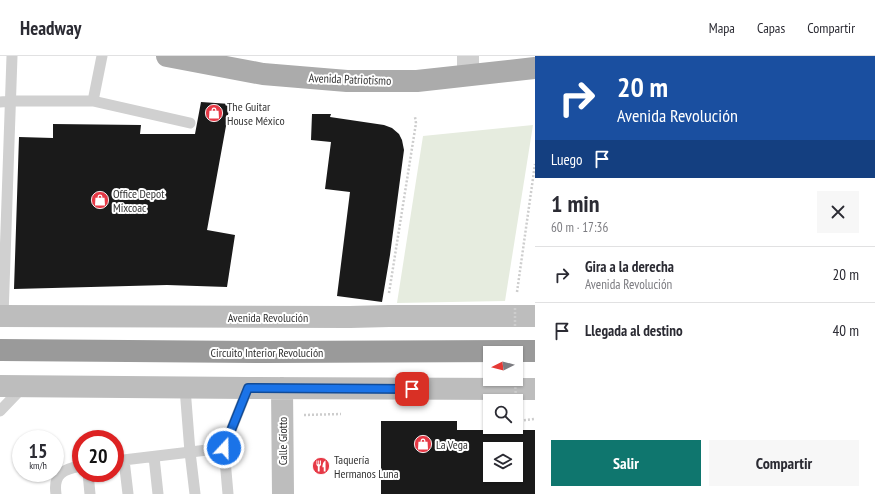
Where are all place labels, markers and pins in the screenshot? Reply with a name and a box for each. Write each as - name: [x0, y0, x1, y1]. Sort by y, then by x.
- place label: The Guitar House México: [227, 99, 285, 128]
- shop icon: The Guitar House México: [204, 103, 224, 123]
- place label: Office Depot Mixcoac: [113, 186, 165, 215]
- shop icon: Office Depot Mixcoac: [90, 190, 110, 210]
- pin: [395, 372, 429, 406]
- shop icon: La Vega: [413, 434, 433, 454]
- place label: La Vega: [436, 437, 468, 452]
- place label: Taquería Hermanos Luna: [334, 452, 399, 481]
- restaurant icon: Taquería Hermanos Luna: [311, 456, 331, 476]

